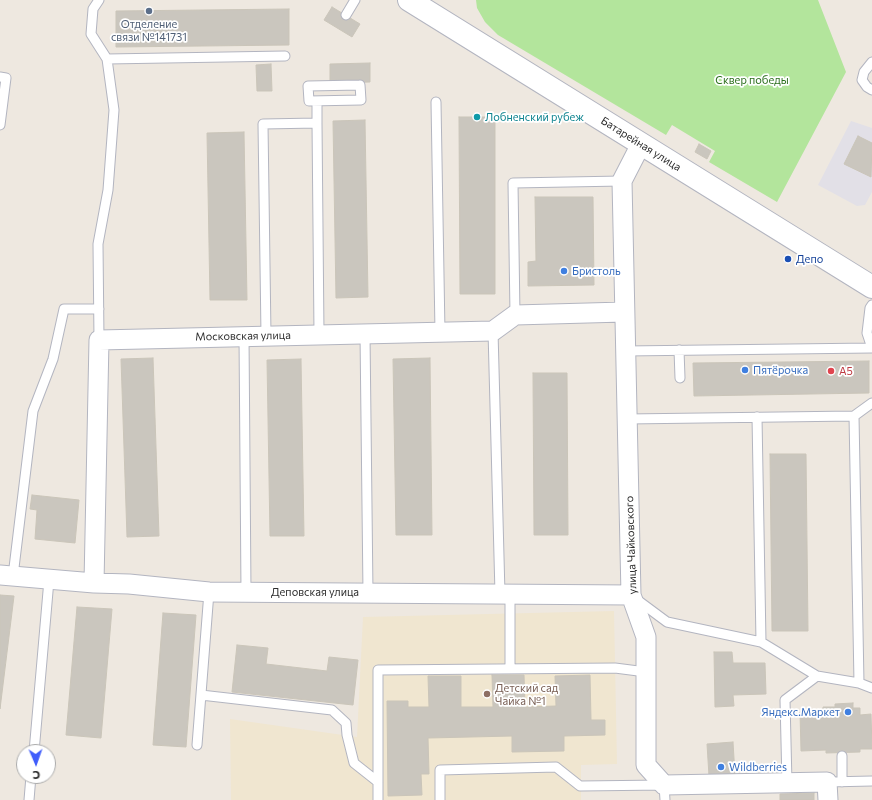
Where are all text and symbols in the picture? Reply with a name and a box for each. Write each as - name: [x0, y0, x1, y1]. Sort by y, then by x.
- marker: Отделение связи №141731: [144, 6, 154, 16]
- place label: Отделение связи №141731: [111, 17, 187, 43]
- park label: Сквер победы: [715, 73, 789, 87]
- place label: Лобненский рубеж: [485, 110, 584, 124]
- marker: Лобненский рубеж: [472, 112, 482, 122]
- street label: Батарейная улица: [599, 114, 683, 174]
- place label: Депо: [796, 252, 823, 266]
- marker: Депо: [783, 254, 793, 264]
- place label: Бристоль: [572, 264, 621, 278]
- marker: Бристоль: [559, 266, 569, 276]
- street label: Московская улица: [195, 329, 291, 343]
- place label: Пятёрочка: [753, 363, 808, 377]
- place label: А5: [839, 364, 853, 378]
- marker: Пятёрочка: [740, 365, 750, 375]
- marker: А5: [826, 366, 836, 376]
- street label: улица Чайковского: [623, 495, 639, 595]
- street label: Деповская улица: [271, 585, 359, 599]
- place label: Детский сад Чайка №1: [495, 681, 558, 707]
- marker: Детский сад Чайка №1: [482, 689, 492, 699]
- place label: Яндекс.Маркет: [761, 705, 840, 719]
- marker: Яндекс.Маркет: [843, 707, 853, 717]
- north arrow: [16, 744, 56, 784]
- place label: Wildberries: [729, 760, 787, 774]
- marker: Wildberries: [716, 762, 726, 772]
- text: С: [32, 769, 40, 782]

